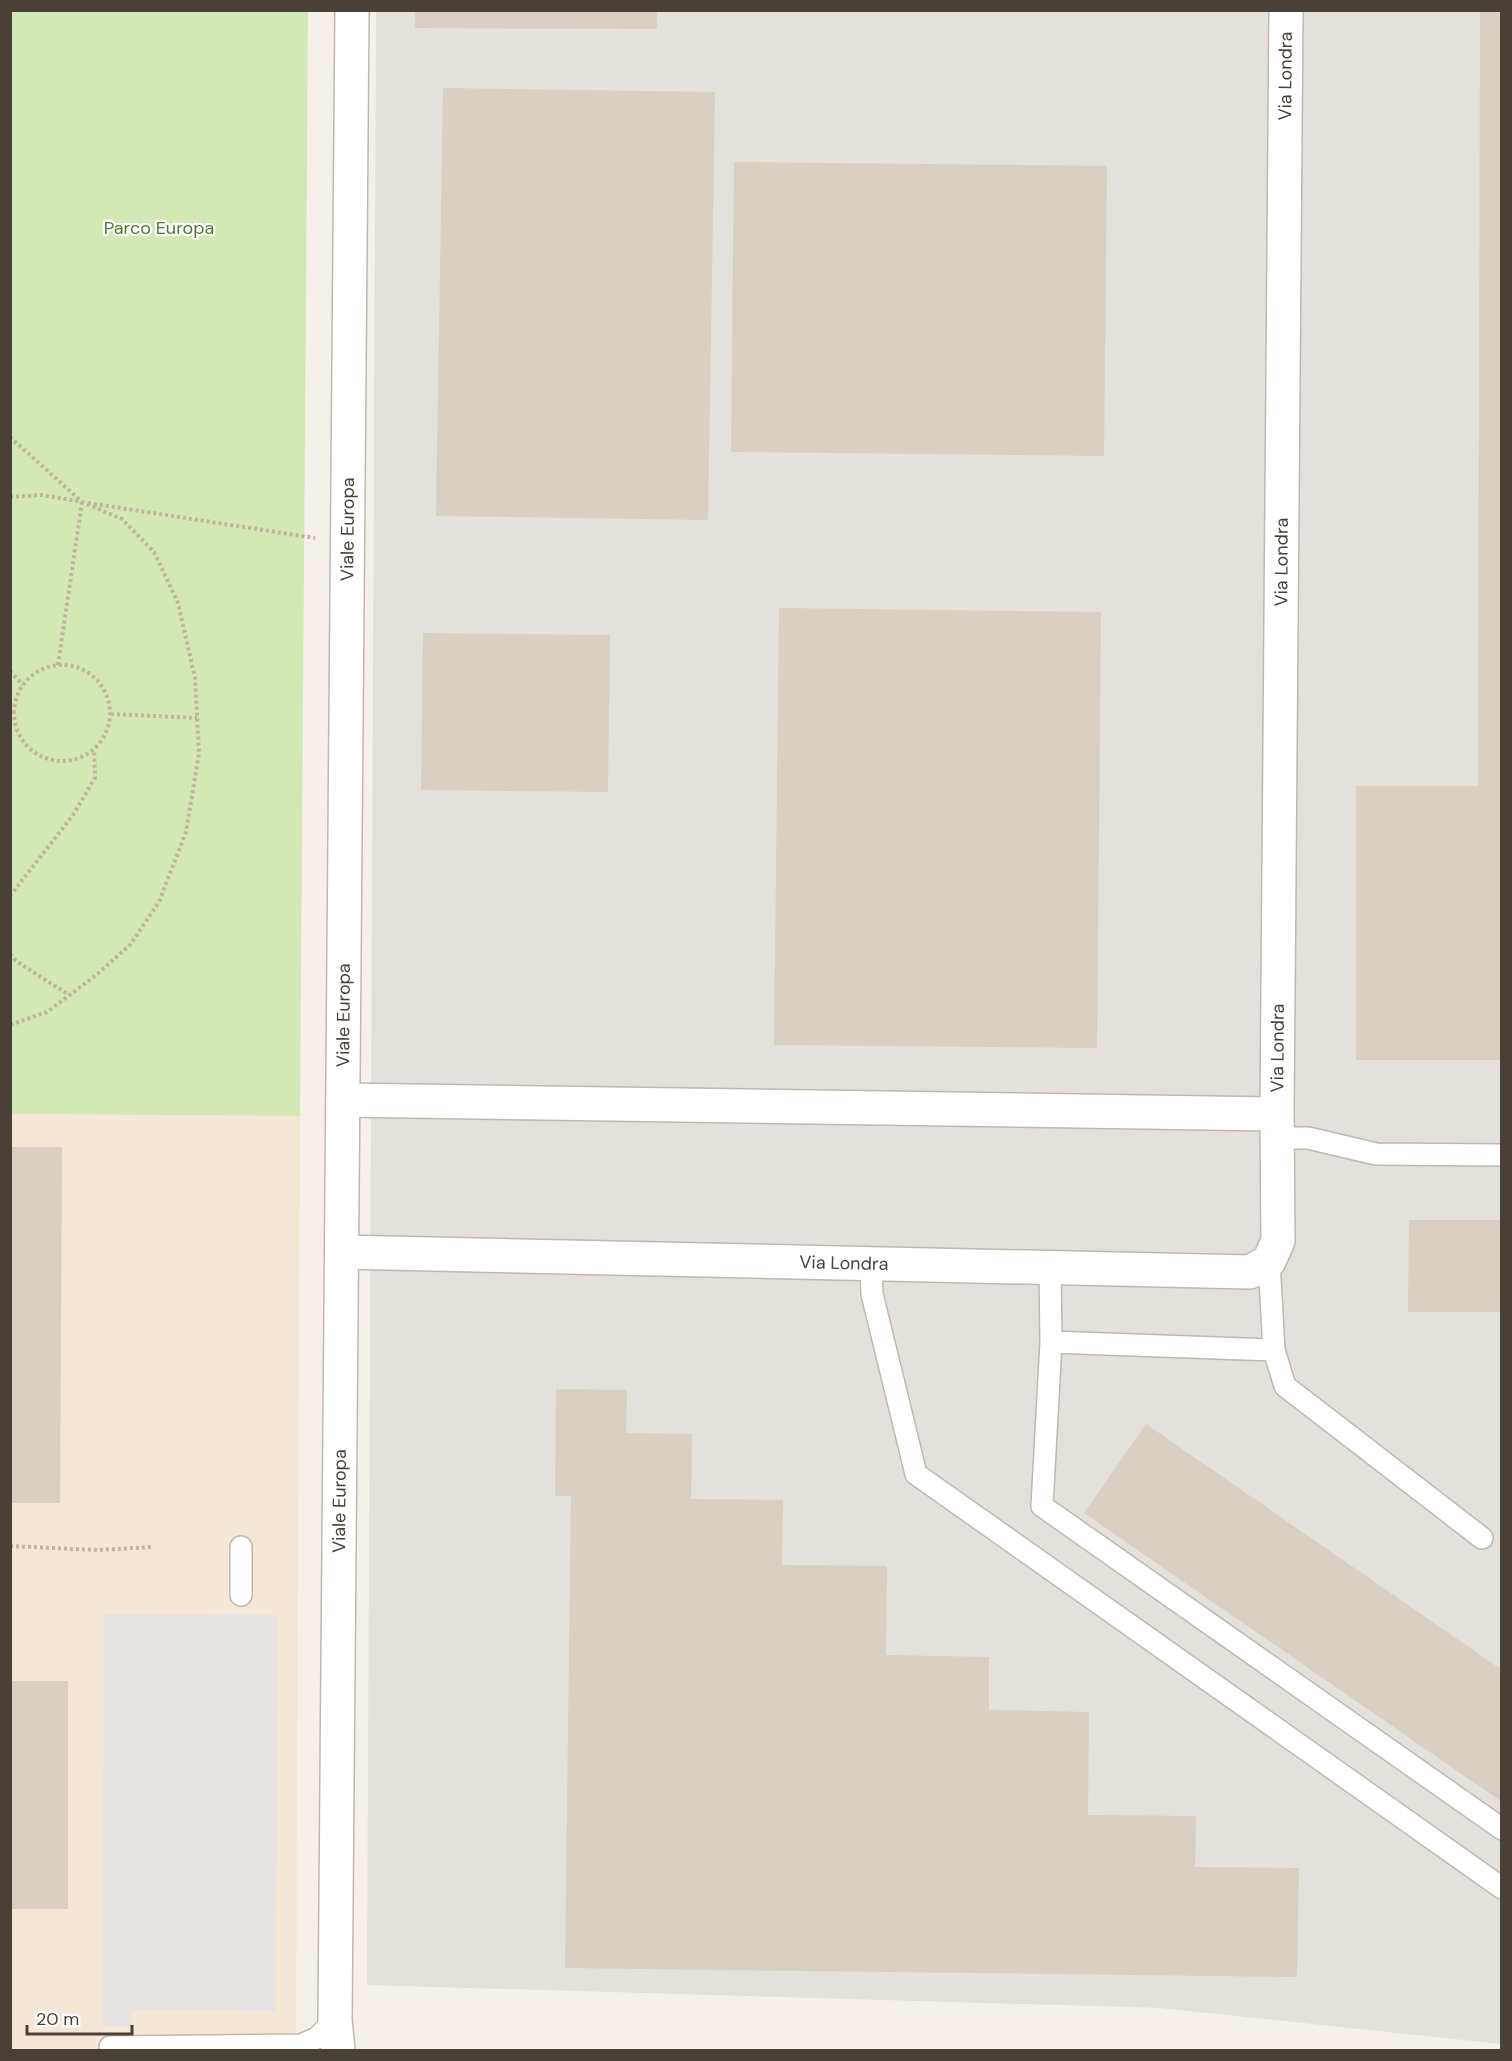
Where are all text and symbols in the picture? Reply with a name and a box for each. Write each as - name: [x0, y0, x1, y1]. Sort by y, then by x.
- street label: Via Londra: [1273, 32, 1298, 121]
- park label: Parco Europa: [104, 216, 214, 240]
- street label: Viale Europa: [335, 477, 360, 581]
- street label: Via Londra: [1269, 517, 1294, 607]
- street label: Viale Europa: [331, 963, 356, 1067]
- street label: Via Londra: [1265, 1003, 1290, 1093]
- street label: Via Londra: [799, 1250, 889, 1276]
- street label: Viale Europa: [327, 1449, 352, 1553]
- scale bar: [27, 1998, 132, 2036]
- text: 20 m: [36, 2007, 79, 2031]

